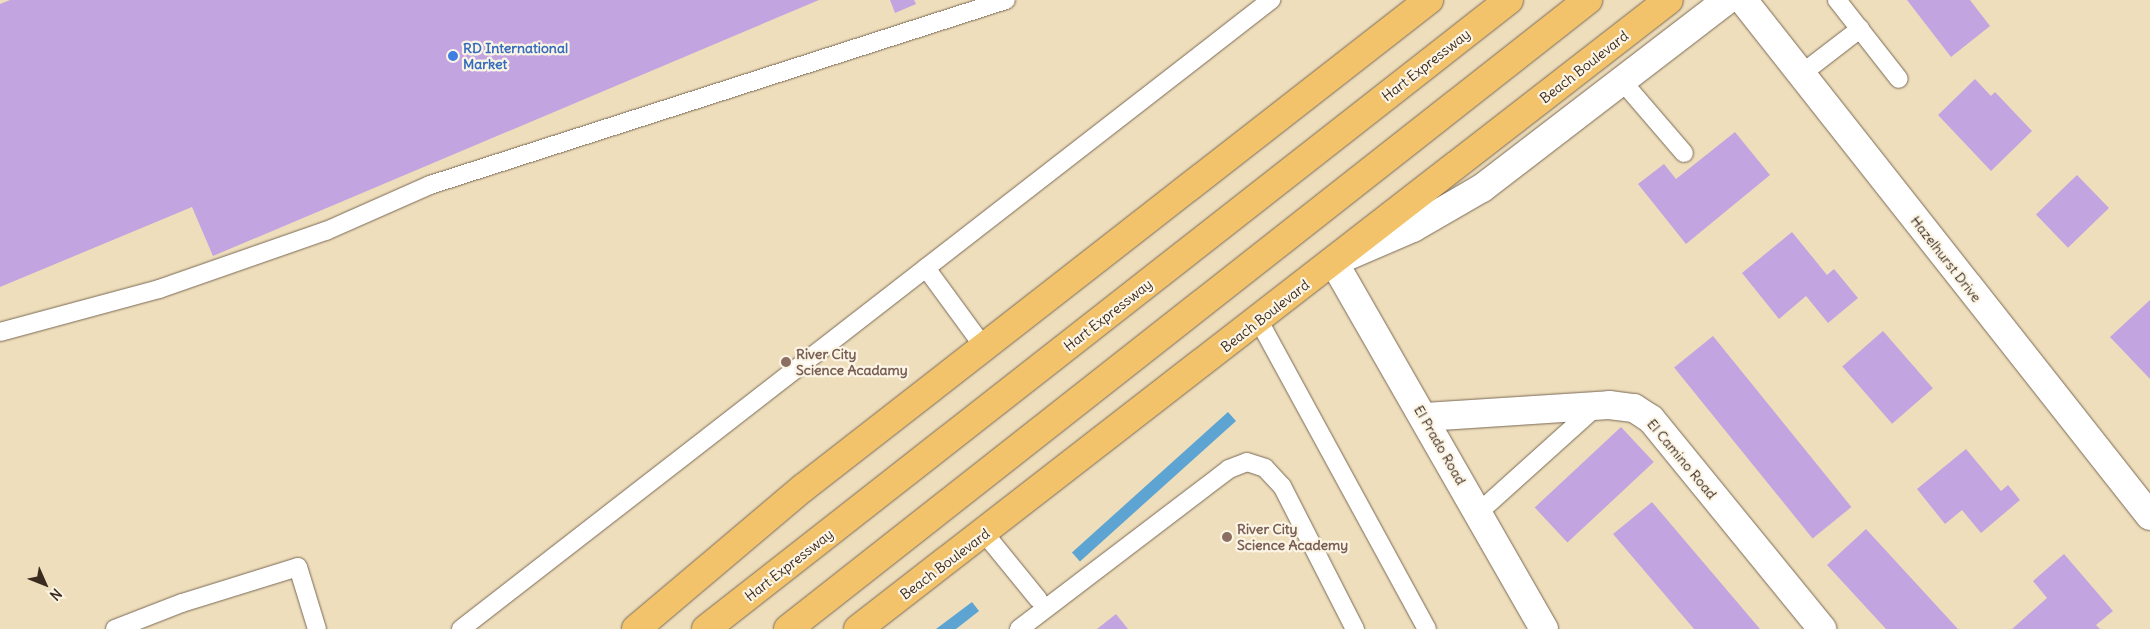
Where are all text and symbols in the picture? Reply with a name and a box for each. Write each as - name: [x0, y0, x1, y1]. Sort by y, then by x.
- street label: Hart Expressway: [1379, 25, 1473, 105]
- street label: Beach Boulevard: [1536, 27, 1632, 107]
- place label: RD International Market: [463, 40, 568, 72]
- marker: RD International Market: [447, 50, 459, 62]
- street label: Hazelhurst Drive: [1907, 213, 1985, 305]
- street label: Hart Expressway: [1061, 275, 1155, 355]
- street label: Beach Boulevard: [1217, 276, 1313, 356]
- place label: River City Science Acadamy: [796, 346, 908, 378]
- marker: River City Science Acadamy: [780, 356, 792, 368]
- street label: El Prado Road: [1411, 402, 1469, 488]
- street label: El Camino Road: [1644, 416, 1720, 502]
- place label: River City Science Academy: [1237, 521, 1348, 554]
- street label: Hart Expressway: [742, 525, 836, 605]
- street label: Beach Boulevard: [897, 525, 993, 603]
- marker: River City Science Academy: [1221, 531, 1233, 543]
- north arrow: [20, 559, 70, 609]
- text: N: [46, 585, 66, 604]

